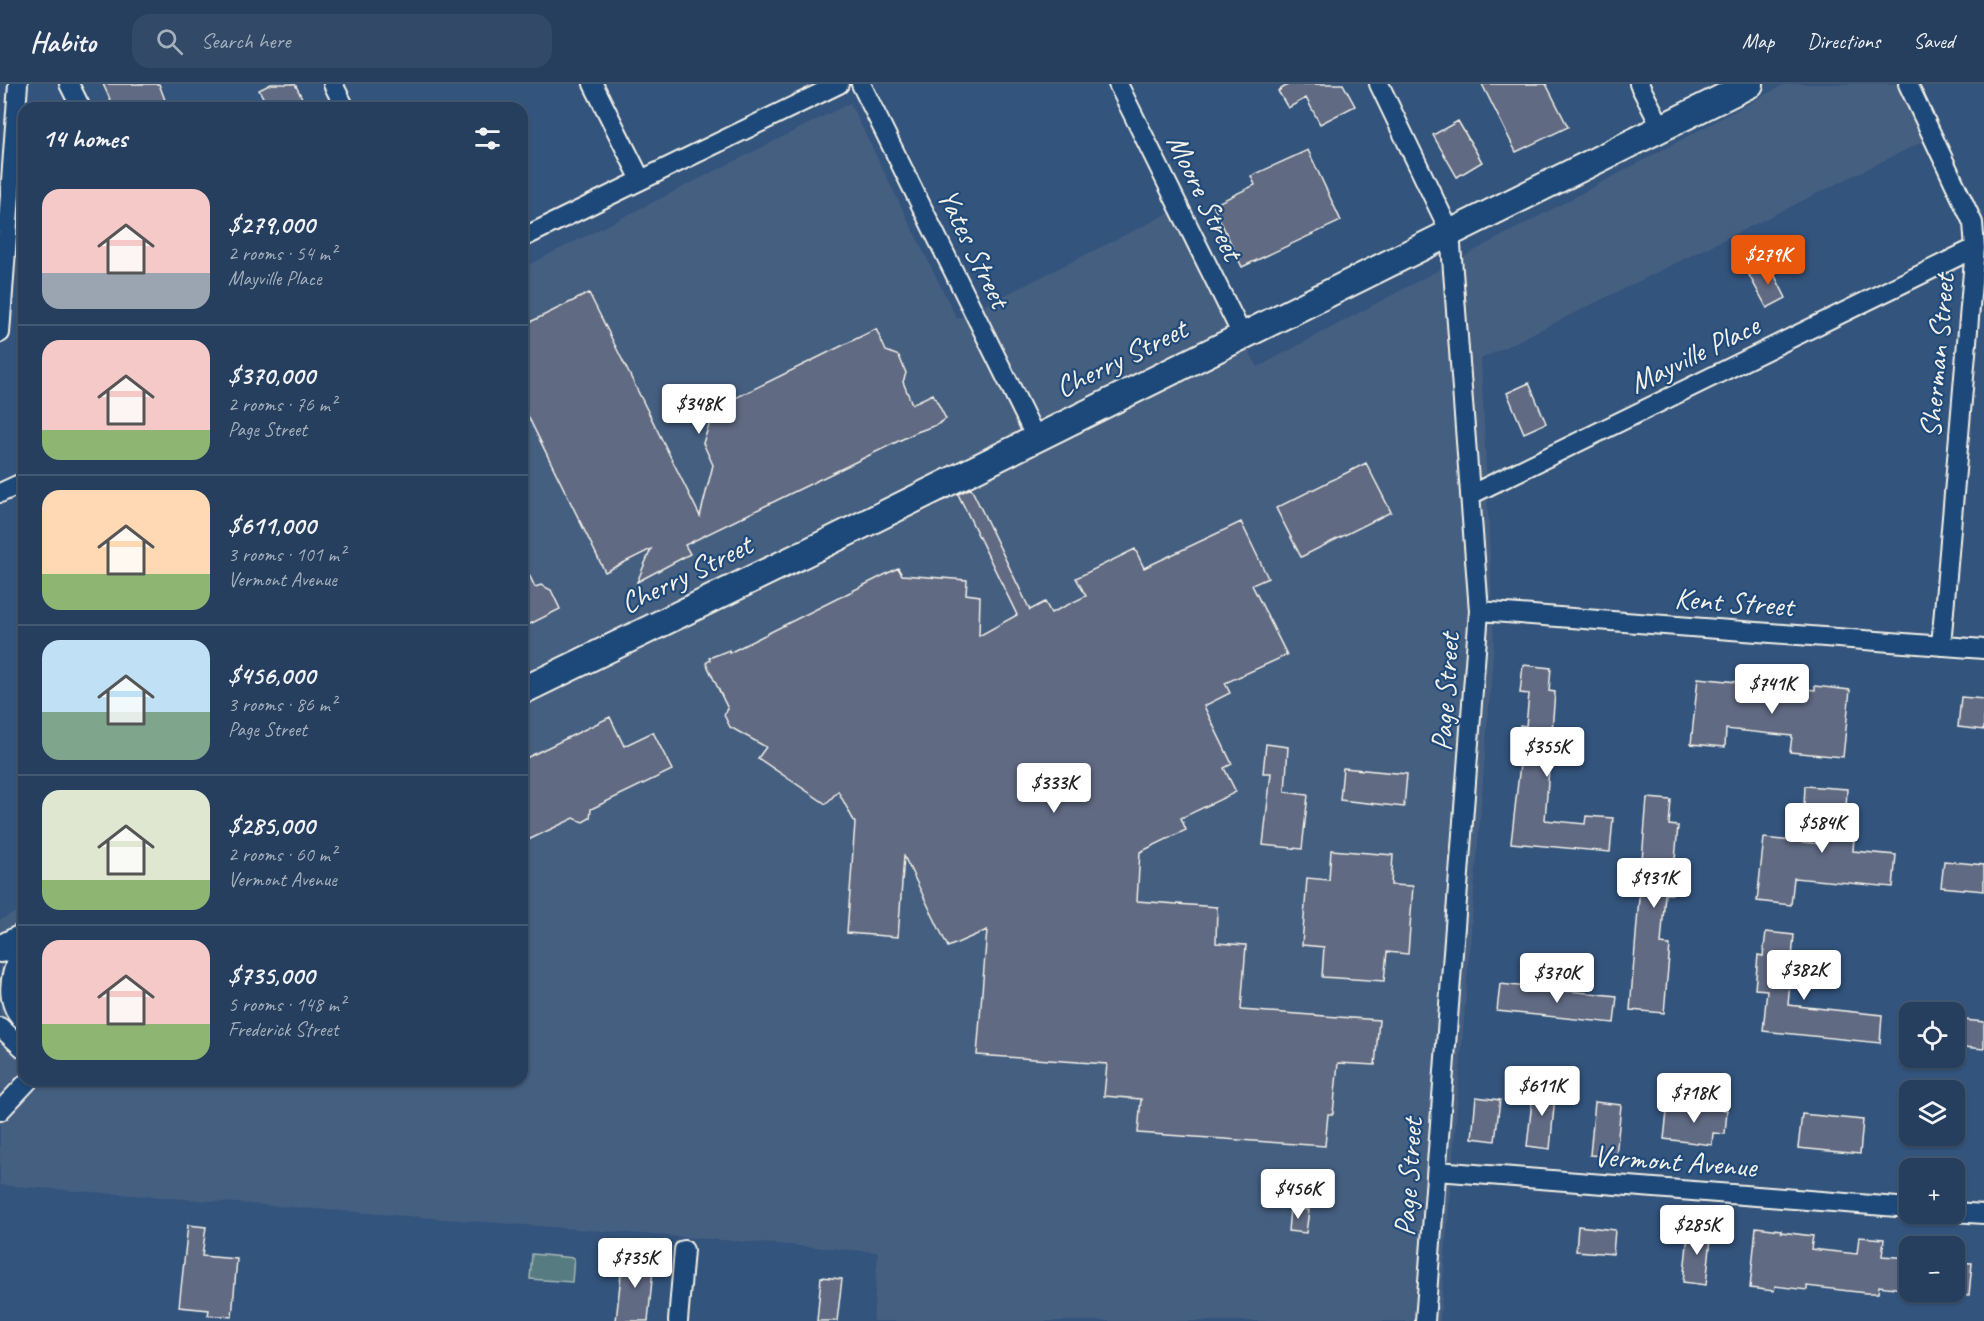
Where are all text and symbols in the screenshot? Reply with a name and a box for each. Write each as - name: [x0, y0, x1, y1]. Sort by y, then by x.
- search box: [132, 14, 552, 68]
- text: Habito: [30, 24, 96, 59]
- icon: search: [153, 25, 186, 58]
- text: Search here: [201, 27, 291, 55]
- text: Map: [1742, 28, 1774, 54]
- text: Directions: [1807, 28, 1880, 54]
- text: Saved: [1913, 28, 1954, 54]
- text: 14 homes: [42, 122, 127, 155]
- icon: filters: [471, 122, 504, 155]
- street label: Moore Street: [1158, 128, 1253, 269]
- street label: Yates Street: [929, 182, 1020, 317]
- text: $279,000: [228, 208, 315, 241]
- icon: home: [90, 213, 162, 285]
- pin: $279K: [1726, 235, 1810, 286]
- text: 2 rooms · 54 m²: [228, 241, 336, 266]
- text: $279K: [1745, 242, 1791, 267]
- text: Mayville Place: [228, 266, 321, 291]
- street label: Sherman Street: [1911, 270, 1963, 439]
- street label: Mayville Place: [1623, 305, 1767, 402]
- street label: Cherry Street: [1049, 309, 1196, 406]
- text: $370,000: [228, 359, 315, 392]
- icon: home: [90, 364, 162, 436]
- pin: $348K: [657, 384, 741, 435]
- text: $348K: [676, 391, 722, 416]
- text: 2 rooms · 76 m²: [228, 392, 336, 417]
- text: Page Street: [228, 417, 307, 442]
- text: $611,000: [228, 509, 316, 542]
- icon: home: [90, 514, 162, 586]
- street label: Cherry Street: [614, 525, 761, 622]
- text: 3 rooms · 101 m²: [228, 542, 345, 567]
- text: Vermont Avenue: [228, 567, 337, 592]
- street label: Kent Street: [1673, 579, 1798, 625]
- street label: Page Street: [1422, 629, 1468, 752]
- text: $456,000: [228, 659, 315, 692]
- icon: home: [90, 664, 162, 736]
- pin: $741K: [1730, 664, 1814, 715]
- text: $741K: [1749, 671, 1795, 696]
- text: 3 rooms · 86 m²: [228, 692, 336, 717]
- text: Page Street: [228, 717, 307, 742]
- pin: $355K: [1505, 727, 1589, 778]
- text: $355K: [1524, 734, 1570, 759]
- pin: $333K: [1012, 763, 1096, 814]
- text: $333K: [1031, 770, 1077, 795]
- pin: $584K: [1780, 803, 1864, 854]
- text: $285,000: [228, 809, 315, 842]
- text: $584K: [1799, 810, 1845, 835]
- icon: home: [90, 814, 162, 886]
- text: 2 rooms · 60 m²: [228, 842, 336, 867]
- pin: $931K: [1612, 858, 1696, 909]
- text: $931K: [1631, 865, 1677, 890]
- text: Vermont Avenue: [228, 867, 337, 892]
- pin: $382K: [1762, 950, 1846, 1001]
- pin: $370K: [1515, 953, 1599, 1004]
- text: $382K: [1781, 957, 1827, 982]
- text: $735,000: [228, 959, 315, 992]
- text: $370K: [1534, 960, 1580, 985]
- icon: home: [90, 964, 162, 1036]
- text: 5 rooms · 148 m²: [228, 992, 345, 1017]
- map controls: [1899, 1002, 1965, 1302]
- button: locate: [1899, 1002, 1965, 1068]
- text: Frederick Street: [228, 1017, 338, 1042]
- pin: $611K: [1500, 1066, 1584, 1117]
- text: $611K: [1519, 1073, 1565, 1098]
- pin: $718K: [1652, 1073, 1736, 1124]
- text: $718K: [1671, 1080, 1717, 1105]
- button: layers: [1899, 1080, 1965, 1146]
- street label: Page Street: [1385, 1114, 1431, 1237]
- street label: Vermont Avenue: [1592, 1136, 1760, 1186]
- button: +: [1899, 1158, 1965, 1224]
- pin: $456K: [1256, 1169, 1340, 1220]
- text: $456K: [1275, 1176, 1321, 1201]
- pin: $285K: [1655, 1205, 1739, 1256]
- text: $285K: [1674, 1212, 1720, 1237]
- button: −: [1899, 1236, 1965, 1302]
- pin: $735K: [593, 1238, 677, 1289]
- text: $735K: [612, 1245, 658, 1270]

